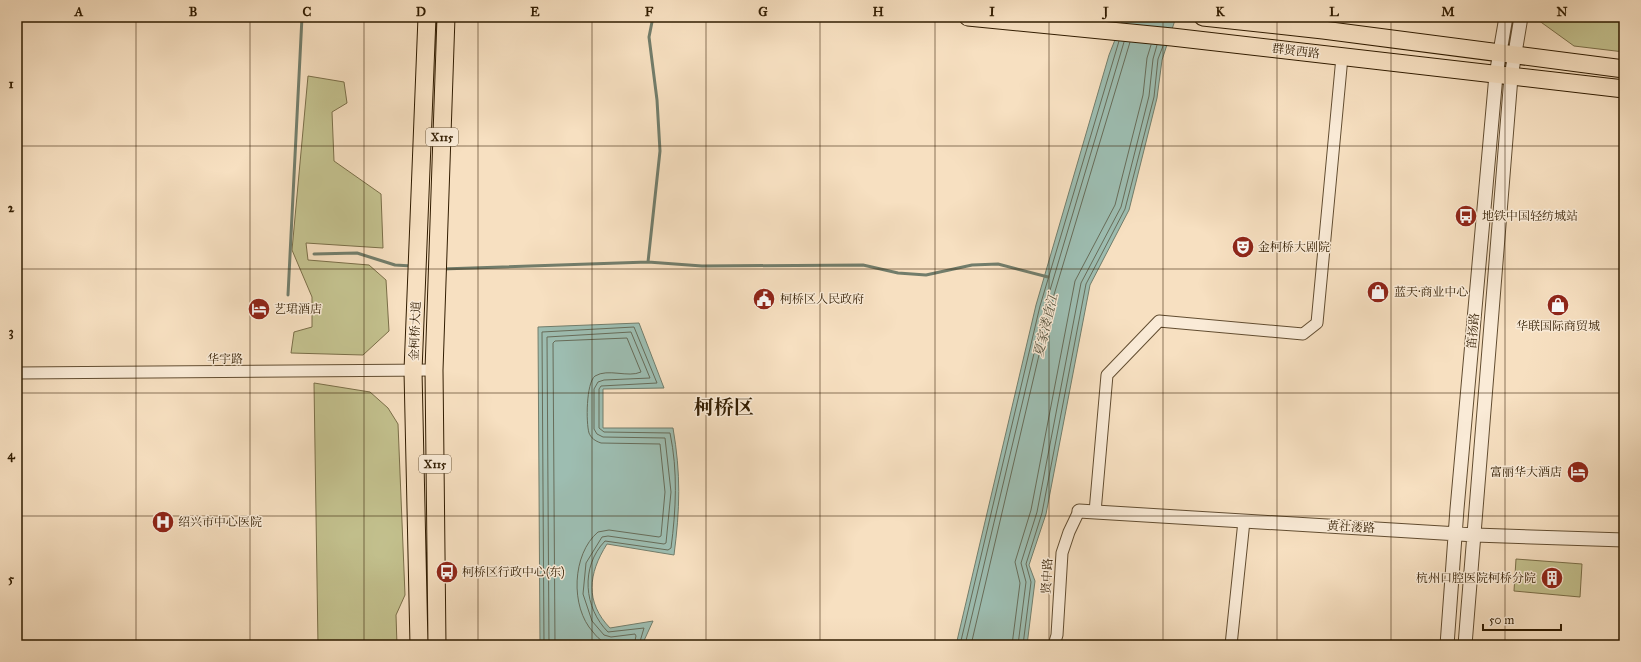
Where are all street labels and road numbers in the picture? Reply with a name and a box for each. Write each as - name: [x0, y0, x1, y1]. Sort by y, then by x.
- street label: 群贤西路: [1271, 41, 1321, 61]
- road number: X115: [426, 128, 458, 146]
- street label: 金柯桥大道: [407, 301, 423, 361]
- street label: 笛扬路: [1464, 312, 1482, 350]
- street label: 华宇路: [207, 352, 243, 366]
- road number: X115: [419, 455, 451, 473]
- street label: 黄社溇路: [1327, 519, 1375, 535]
- street label: 贤中路: [1039, 558, 1055, 594]

